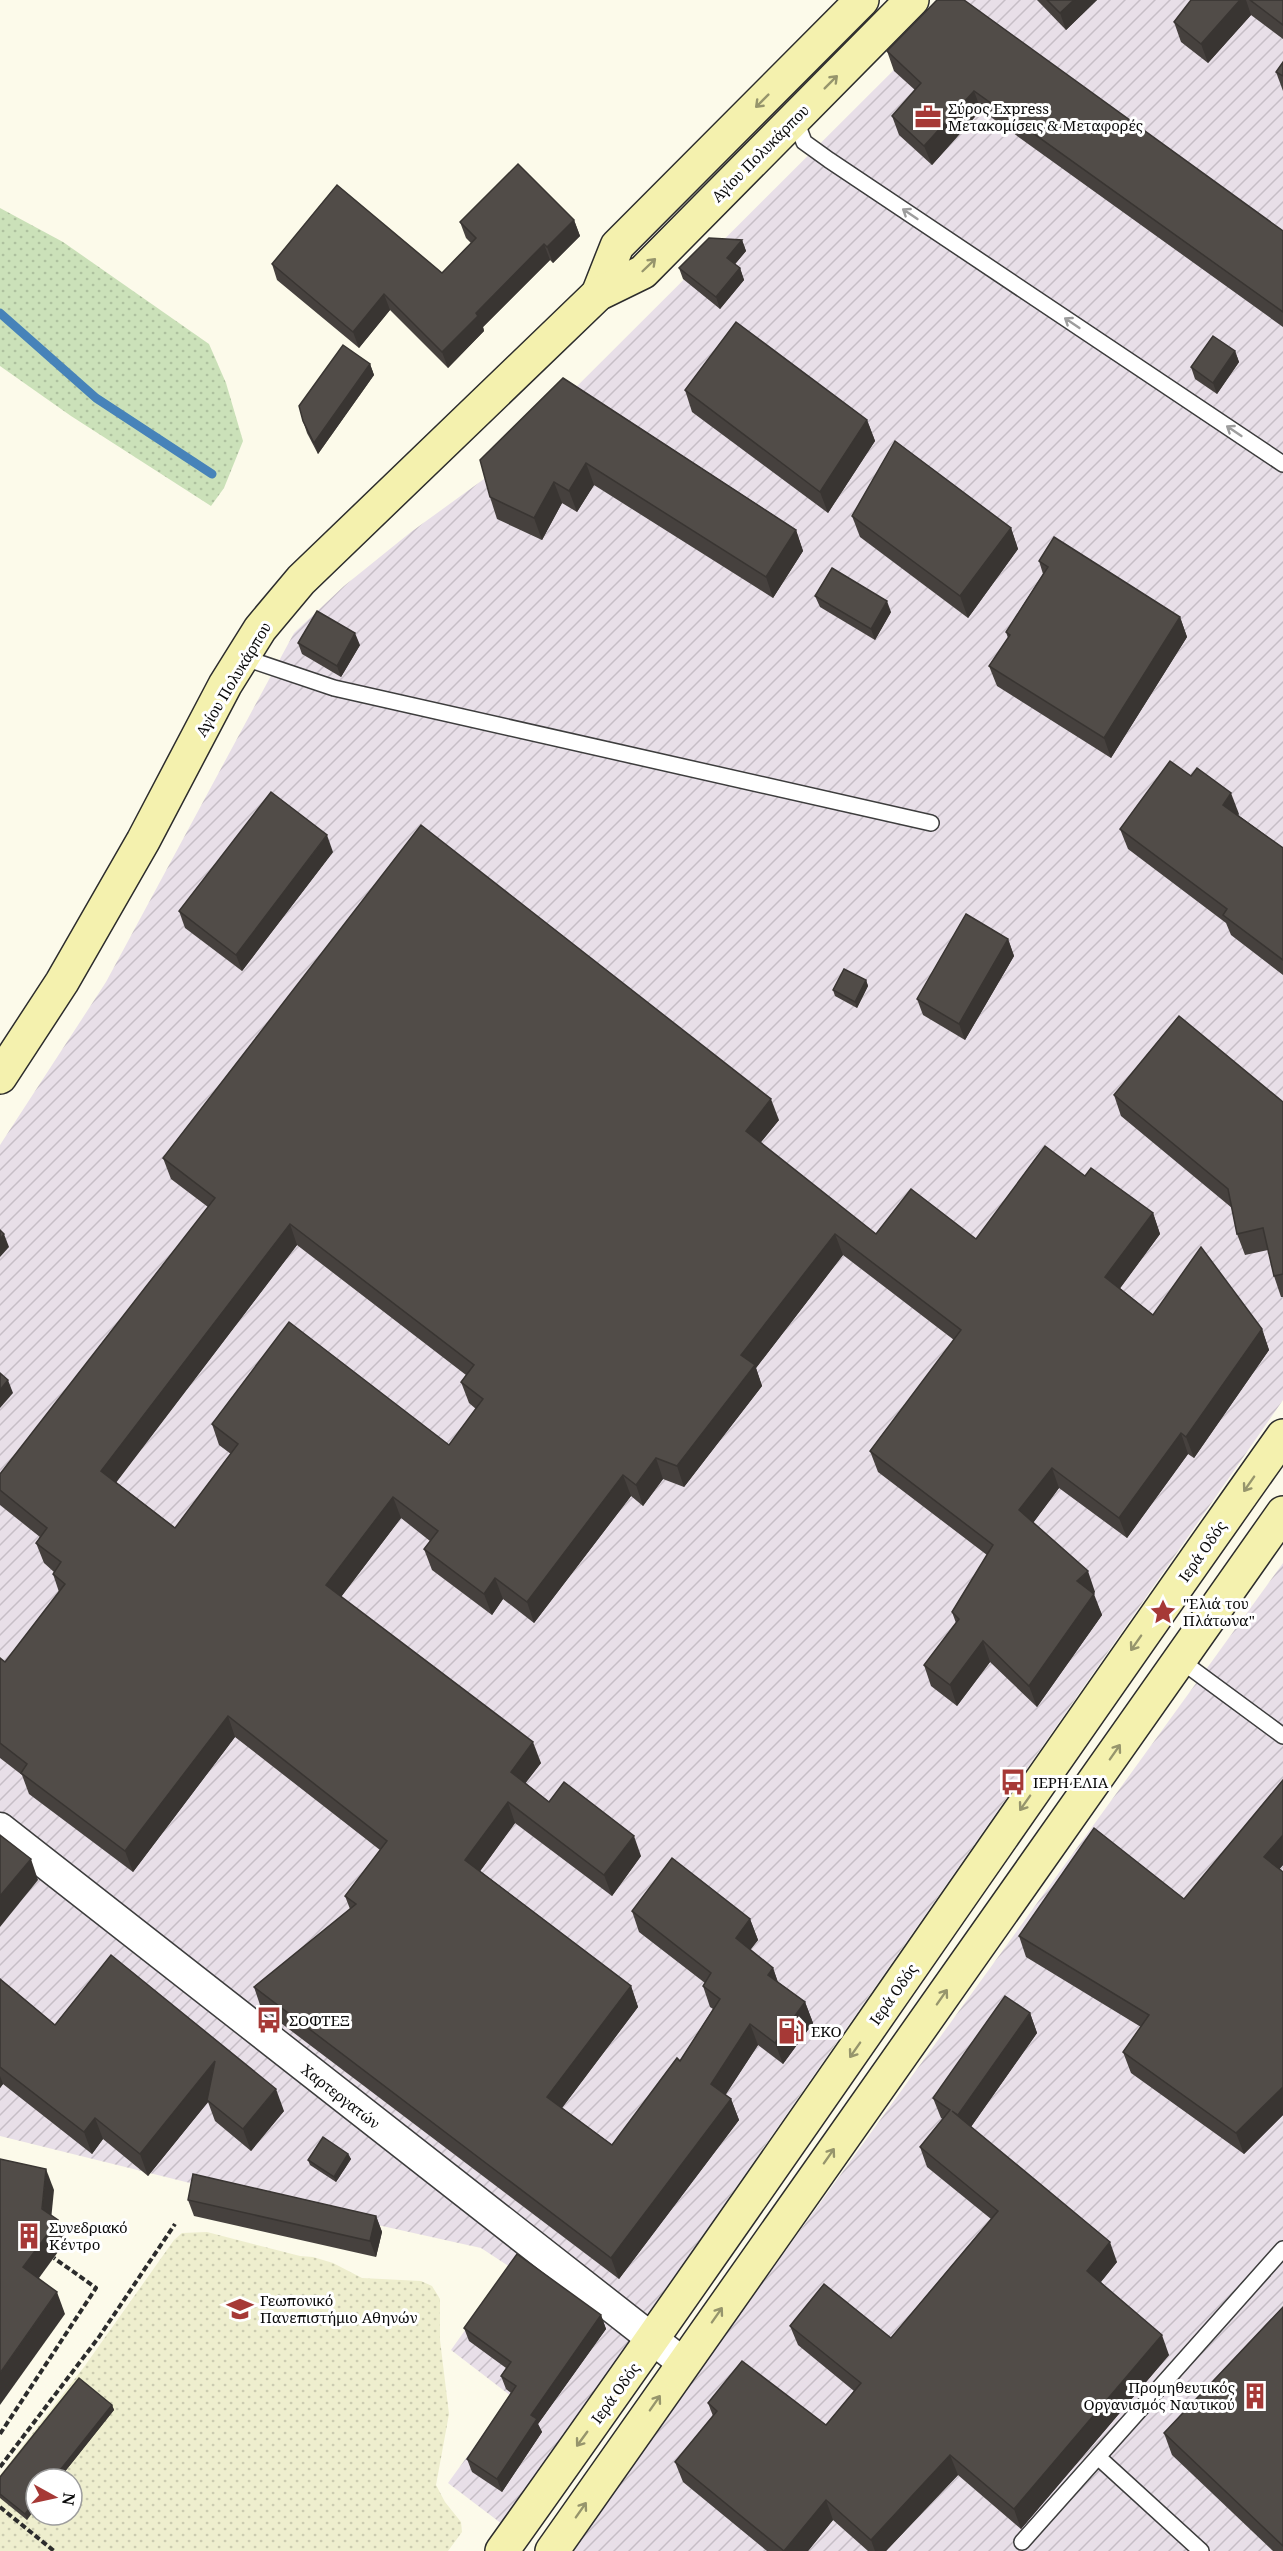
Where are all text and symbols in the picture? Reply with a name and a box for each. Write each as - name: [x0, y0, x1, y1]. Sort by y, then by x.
- one-way arrow: [823, 75, 838, 90]
- one-way arrow: [754, 93, 769, 108]
- place label: Σύρος Express Μετακομίσεις & Μεταφορές: [948, 98, 1143, 135]
- street label: Αγίου Πολυκάρπου: [707, 100, 813, 206]
- office icon: Σύρος Express Μετακομίσεις & Μεταφορές: [913, 102, 943, 132]
- one-way arrow: [902, 208, 919, 221]
- one-way arrow: [641, 258, 656, 272]
- one-way arrow: [1065, 317, 1081, 329]
- one-way arrow: [1226, 425, 1243, 438]
- street label: Αγίου Πολυκάρπου: [191, 618, 275, 740]
- one-way arrow: [1243, 1475, 1255, 1491]
- street label: Ιερά Οδός: [1174, 1516, 1230, 1586]
- place label: "Ελιά του Πλάτωνα": [1183, 1593, 1255, 1630]
- place icon: "Ελιά του Πλάτωνα": [1148, 1597, 1178, 1627]
- one-way arrow: [1130, 1634, 1142, 1650]
- one-way arrow: [1109, 1744, 1121, 1760]
- bus stop icon: ΙΕΡΗ ΕΛΙΑ: [998, 1767, 1028, 1797]
- place label: ΙΕΡΗ ΕΛΙΑ: [1033, 1772, 1109, 1792]
- one-way arrow: [1019, 1794, 1031, 1810]
- street label: Ιερά Οδός: [865, 1959, 921, 2029]
- one-way arrow: [936, 1989, 948, 2005]
- bus stop icon: ΣΟΦΤΕΞ: [254, 2005, 284, 2035]
- place label: ΣΟΦΤΕΞ: [289, 2010, 350, 2030]
- fuel station icon: EKO: [776, 2016, 806, 2046]
- place label: EKO: [811, 2021, 842, 2041]
- one-way arrow: [849, 2041, 861, 2057]
- street label: Χαρτεργατών: [298, 2059, 384, 2133]
- one-way arrow: [823, 2148, 835, 2164]
- place label: Συνεδριακό Κέντρο: [49, 2217, 128, 2254]
- building icon: Συνεδριακό Κέντρο: [14, 2221, 44, 2251]
- place label: Γεωπονικό Πανεπιστήμιο Αθηνών: [260, 2290, 418, 2327]
- school or university icon: Γεωπονικό Πανεπιστήμιο Αθηνών: [225, 2294, 255, 2324]
- one-way arrow: [711, 2307, 723, 2323]
- street label: Ιερά Οδός: [586, 2359, 644, 2427]
- place label: Προμηθευτικός Οργανισμός Ναυτικού: [1084, 2377, 1235, 2414]
- building icon: Προμηθευτικός Οργανισμός Ναυτικού: [1240, 2381, 1270, 2411]
- one-way arrow: [649, 2396, 661, 2412]
- one-way arrow: [576, 2431, 588, 2447]
- north arrow: [24, 2467, 84, 2527]
- text: N: [57, 2491, 81, 2507]
- one-way arrow: [575, 2502, 587, 2518]

